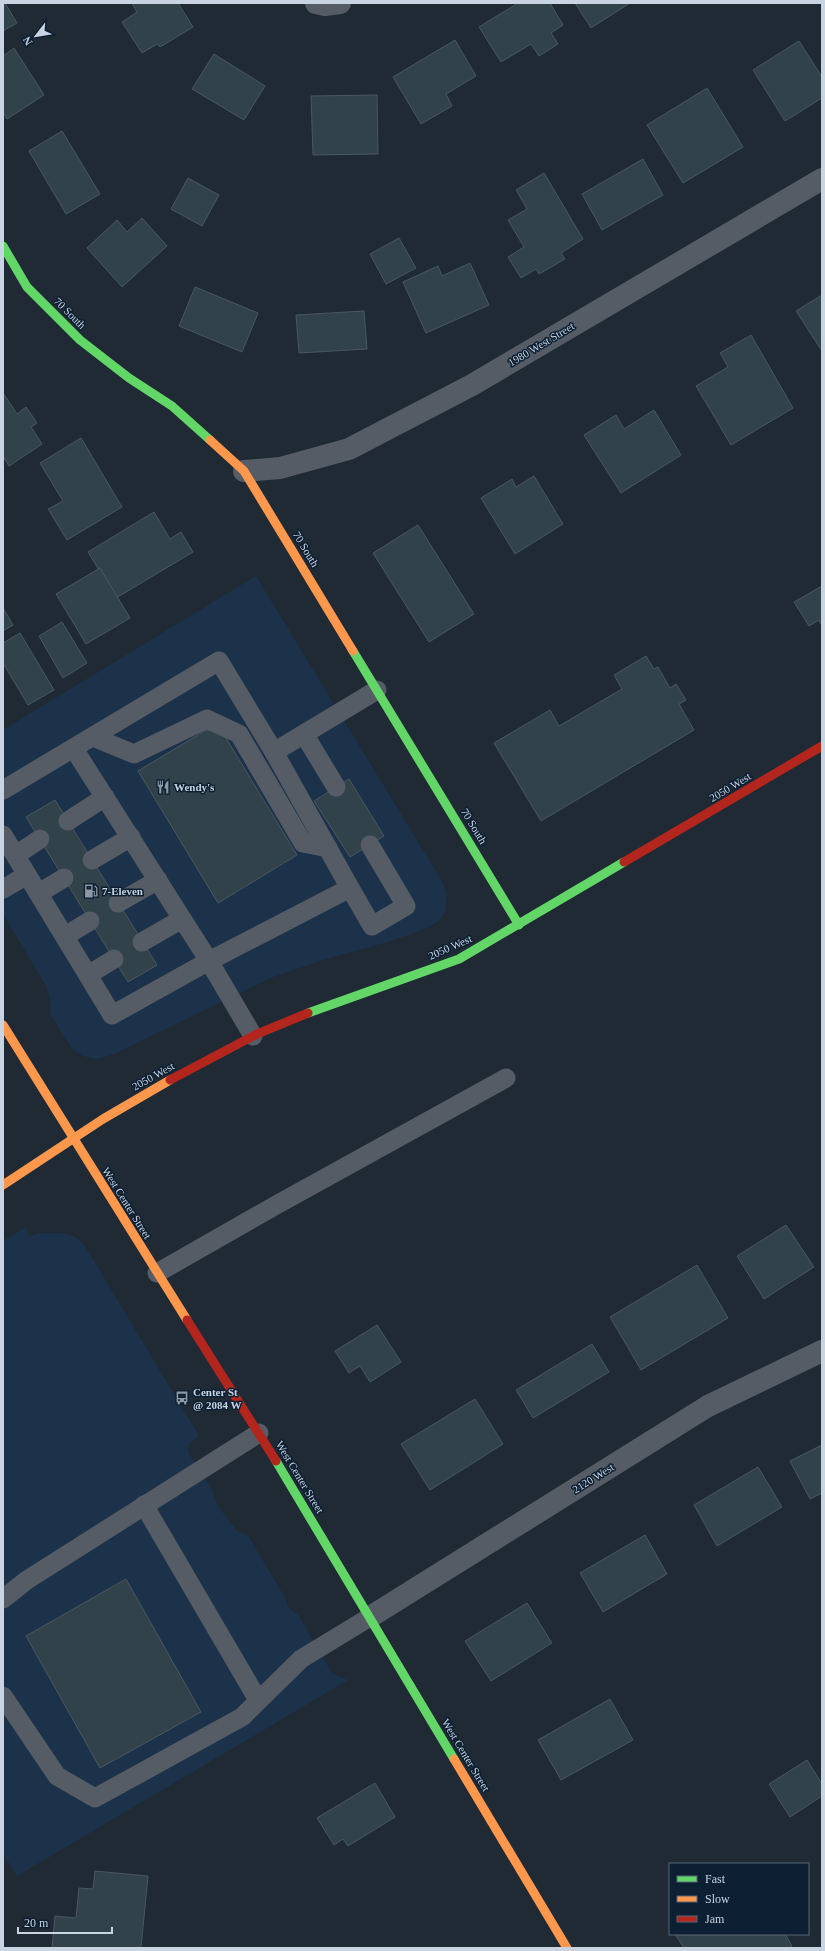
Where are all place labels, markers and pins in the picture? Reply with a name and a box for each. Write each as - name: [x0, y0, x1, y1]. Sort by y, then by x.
- restaurant icon: Wendy's: [155, 779, 171, 795]
- place label: Wendy's: [174, 781, 215, 793]
- fuel station icon: 7-Eleven: [83, 883, 99, 899]
- place label: 7-Eleven: [102, 885, 143, 897]
- place label: Center St @ 2084 W: [193, 1386, 242, 1411]
- bus stop icon: Center St @ 2084 W: [174, 1390, 190, 1406]

